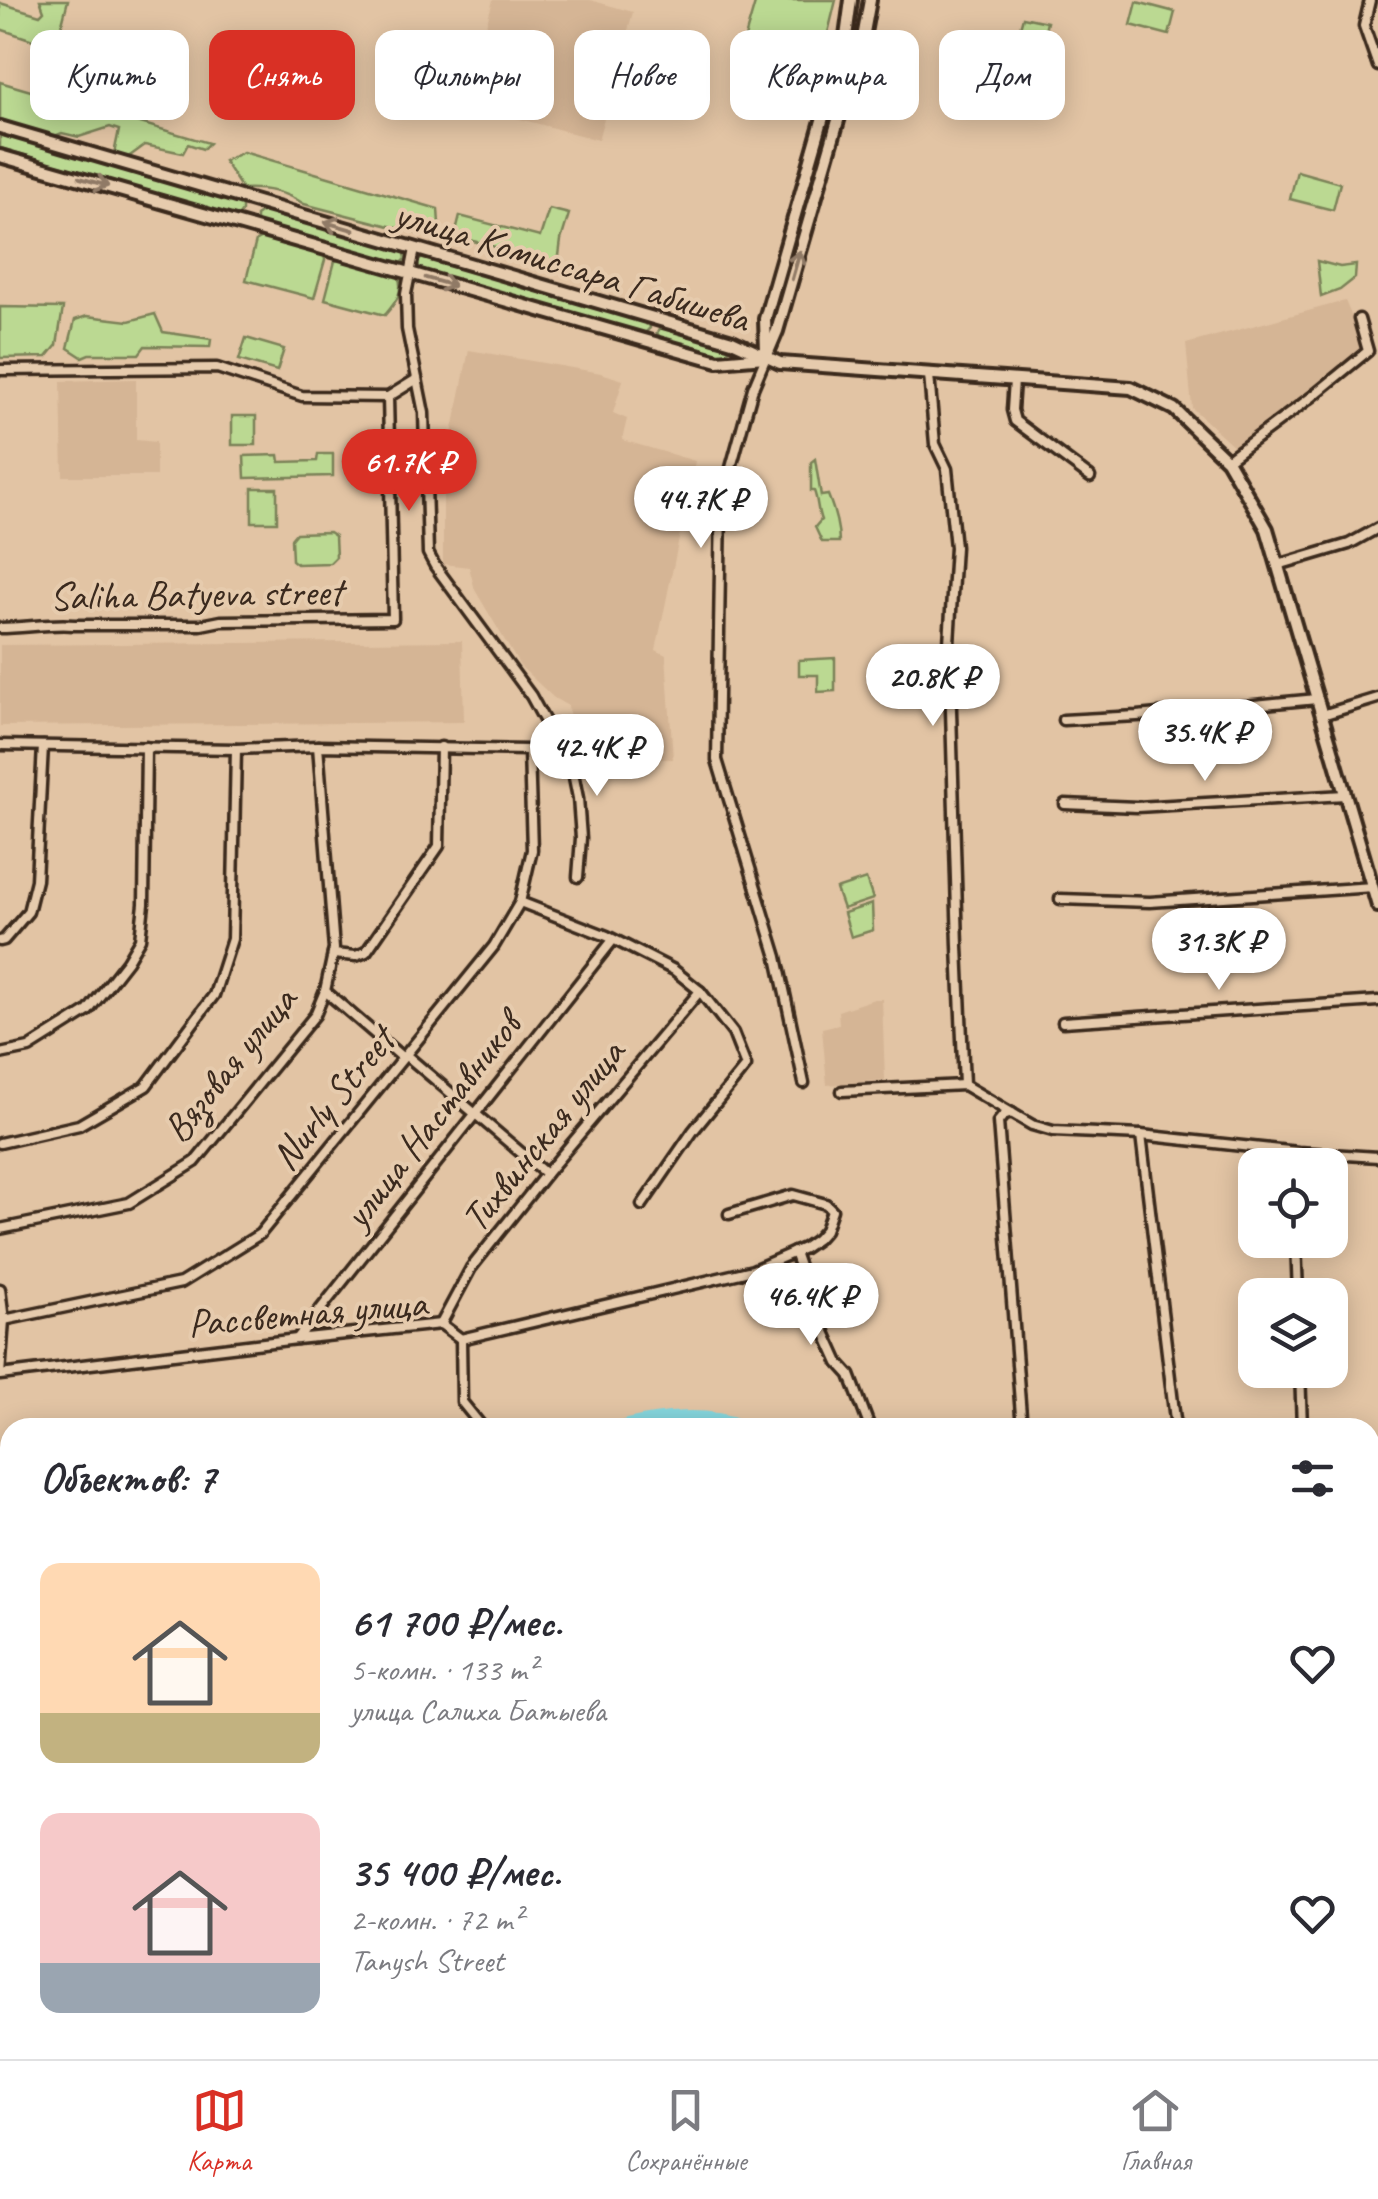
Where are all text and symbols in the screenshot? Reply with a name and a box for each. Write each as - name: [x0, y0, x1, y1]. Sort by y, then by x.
- chip: Купить: [30, 30, 189, 120]
- chip: Снять: [209, 30, 355, 120]
- chip: Фильтры: [375, 30, 554, 120]
- chip: Новое: [574, 30, 710, 120]
- chip: Квартира: [730, 30, 919, 120]
- chip: Дом: [939, 30, 1065, 120]
- one-way arrow: [78, 174, 109, 193]
- street label: улица Комиссара Габишева: [387, 188, 758, 344]
- one-way arrow: [323, 216, 355, 234]
- one-way arrow: [788, 249, 806, 281]
- one-way arrow: [423, 274, 455, 293]
- pin: 61.7K ₽: [317, 429, 501, 514]
- text: 61.7K ₽: [364, 441, 454, 482]
- pin: 44.7K ₽: [609, 466, 793, 551]
- text: 44.7K ₽: [656, 478, 746, 519]
- street label: Saliha Batyeva street: [49, 566, 349, 622]
- pin: 20.8K ₽: [841, 644, 1025, 729]
- text: 20.8K ₽: [888, 656, 978, 697]
- pin: 35.4K ₽: [1113, 699, 1297, 784]
- text: 35.4K ₽: [1160, 711, 1250, 752]
- pin: 42.4K ₽: [505, 714, 689, 799]
- text: 42.4K ₽: [552, 726, 642, 767]
- pin: 31.3K ₽: [1127, 908, 1311, 993]
- text: 31.3K ₽: [1174, 920, 1264, 961]
- street label: Вязовая улица: [152, 975, 309, 1153]
- street label: улица Наставников: [331, 997, 536, 1240]
- street label: Nurly Street: [260, 1013, 409, 1180]
- street label: Тихвинская улица: [450, 1027, 637, 1242]
- map controls: [1238, 1148, 1348, 1388]
- button: locate: [1238, 1148, 1348, 1258]
- pin: 46.4K ₽: [719, 1263, 903, 1348]
- text: 46.4K ₽: [766, 1275, 856, 1316]
- street label: Рассветная улица: [186, 1277, 431, 1348]
- button: layers: [1238, 1278, 1348, 1388]
- icon: filters: [1285, 1451, 1340, 1506]
- text: Объектов: 7: [40, 1452, 215, 1505]
- text: 61 700 ₽/мес.: [350, 1596, 562, 1649]
- icon: home: [120, 1603, 240, 1723]
- icon: heart: [1285, 1636, 1340, 1691]
- text: 5-комн. · 133 m²: [350, 1649, 537, 1690]
- text: улица Салиха Батыева: [350, 1690, 606, 1731]
- text: 35 400 ₽/мес.: [350, 1846, 561, 1899]
- icon: home: [120, 1853, 240, 1973]
- icon: heart: [1285, 1886, 1340, 1941]
- text: 2-комн. · 72 m²: [350, 1899, 522, 1940]
- text: Tanysh Street: [350, 1940, 504, 1981]
- tab: Карта: [187, 2083, 251, 2178]
- tab: Сохранённые: [625, 2083, 747, 2178]
- tab: Главная: [1121, 2083, 1191, 2178]

